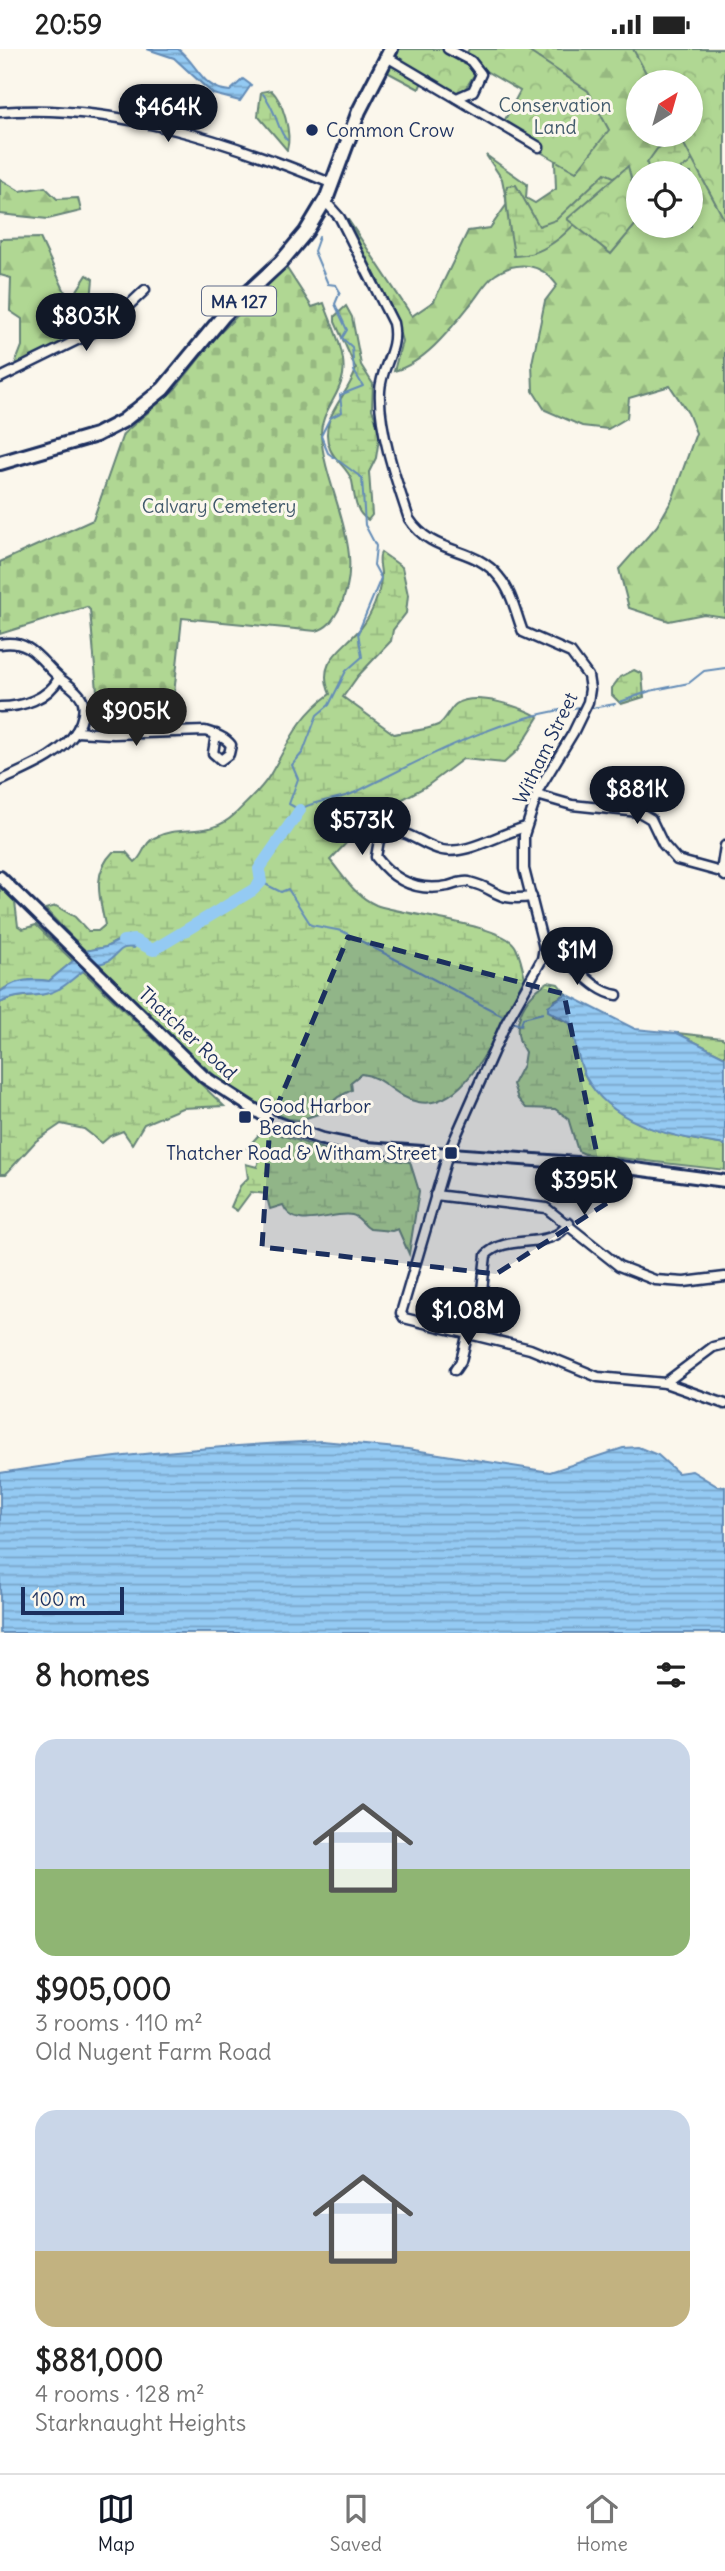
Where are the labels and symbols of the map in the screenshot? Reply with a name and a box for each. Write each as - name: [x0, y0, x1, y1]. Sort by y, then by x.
- north arrow: [626, 70, 704, 147]
- pin: $464K: [119, 85, 217, 144]
- park label: Conservation Land: [499, 93, 611, 139]
- place label: Common Crow: [326, 118, 454, 142]
- marker: Common Crow: [304, 122, 320, 138]
- road number: MA 127: [202, 287, 276, 315]
- pin: $803K: [37, 293, 135, 353]
- park label: Calvary Cemetery: [142, 494, 296, 518]
- street label: Witham Street: [508, 688, 582, 808]
- pin: $905K: [87, 689, 185, 748]
- pin: $881K: [588, 767, 686, 826]
- pin: $573K: [313, 797, 411, 857]
- pin: $1M: [543, 927, 611, 987]
- street label: Thatcher Road: [134, 981, 242, 1085]
- place label: Good Harbor Beach: [259, 1094, 371, 1140]
- marker: Good Harbor Beach: [237, 1109, 253, 1125]
- place label: Thatcher Road & Witham Street: [166, 1141, 437, 1165]
- marker: Thatcher Road & Witham Street: [443, 1145, 459, 1161]
- pin: $395K: [535, 1157, 633, 1217]
- pin: $1.08M: [411, 1287, 525, 1347]
- scale bar: [21, 1584, 124, 1616]

